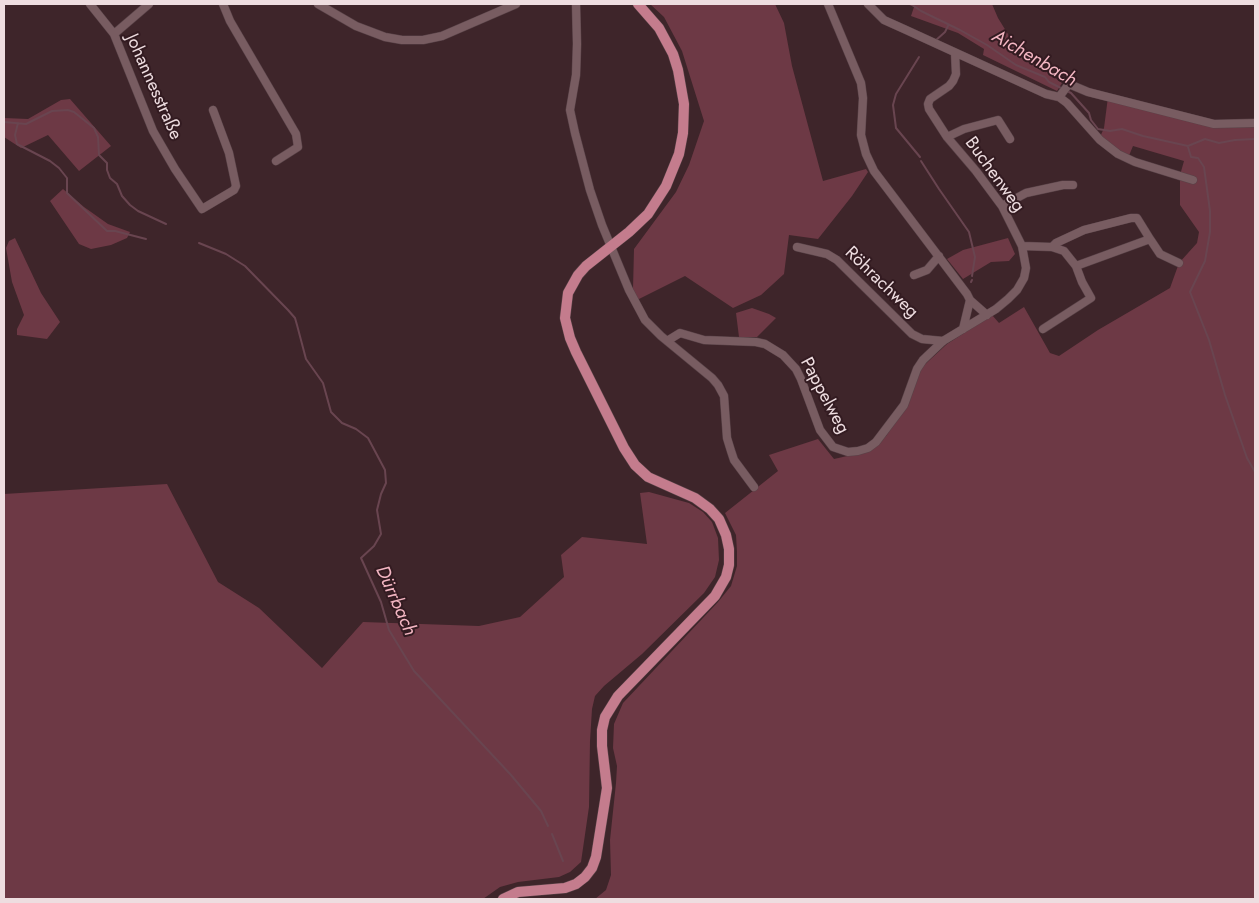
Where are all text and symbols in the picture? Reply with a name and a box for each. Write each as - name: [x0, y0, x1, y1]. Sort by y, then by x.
- water label: Aichenbach: [988, 26, 1080, 92]
- street label: Johannesstraße: [120, 31, 186, 143]
- street label: Buchenweg: [959, 133, 1029, 217]
- street label: Röhrachweg: [840, 243, 922, 323]
- street label: Pappelweg: [795, 354, 853, 438]
- water label: Dürrbach: [369, 562, 421, 640]

